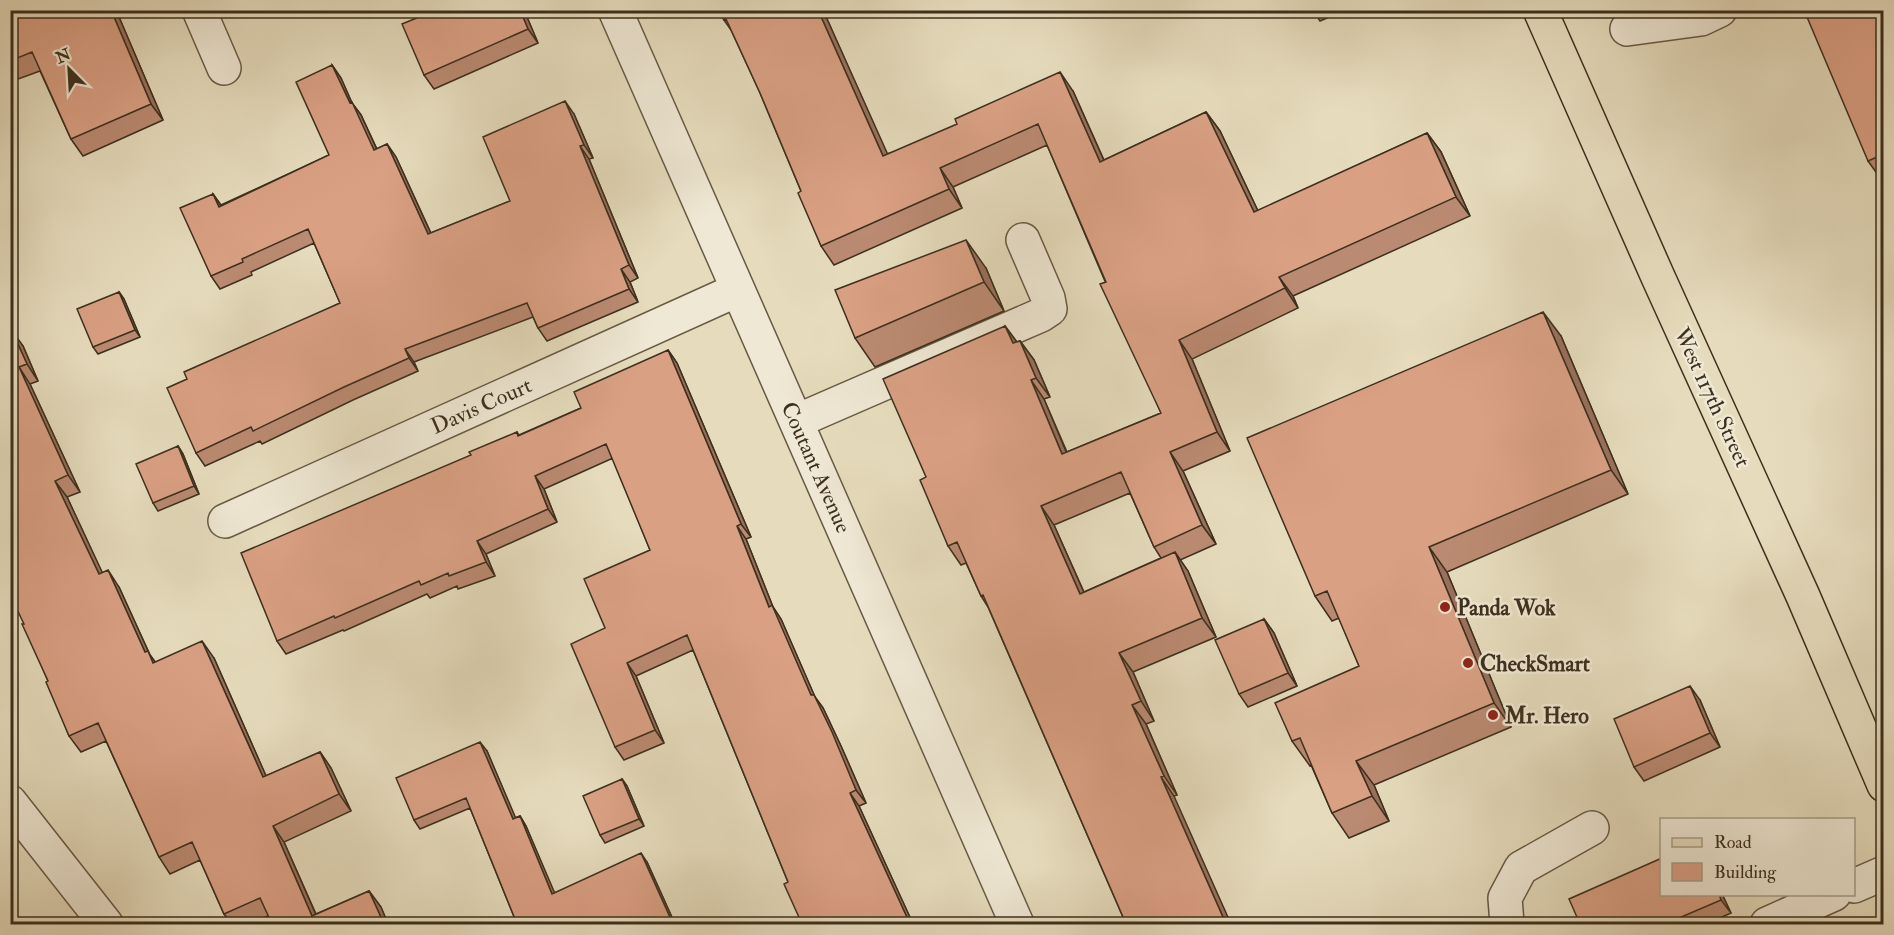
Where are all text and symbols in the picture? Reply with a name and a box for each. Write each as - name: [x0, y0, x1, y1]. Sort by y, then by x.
- north arrow: [39, 39, 99, 99]
- text: N: [52, 44, 75, 69]
- street label: West 117th Street: [1667, 322, 1757, 472]
- street label: Davis Court: [427, 371, 536, 441]
- street label: Coutant Avenue: [775, 397, 858, 537]
- place label: Panda Wok: [1457, 594, 1556, 622]
- marker: Panda Wok: [1438, 600, 1452, 614]
- place label: CheckSmart: [1480, 650, 1591, 678]
- marker: CheckSmart: [1461, 656, 1475, 670]
- place label: Mr. Hero: [1504, 702, 1589, 730]
- marker: Mr. Hero: [1486, 708, 1500, 722]
- legend: [1660, 818, 1855, 896]
- text: Road: [1714, 831, 1752, 854]
- text: Building: [1714, 861, 1777, 884]

